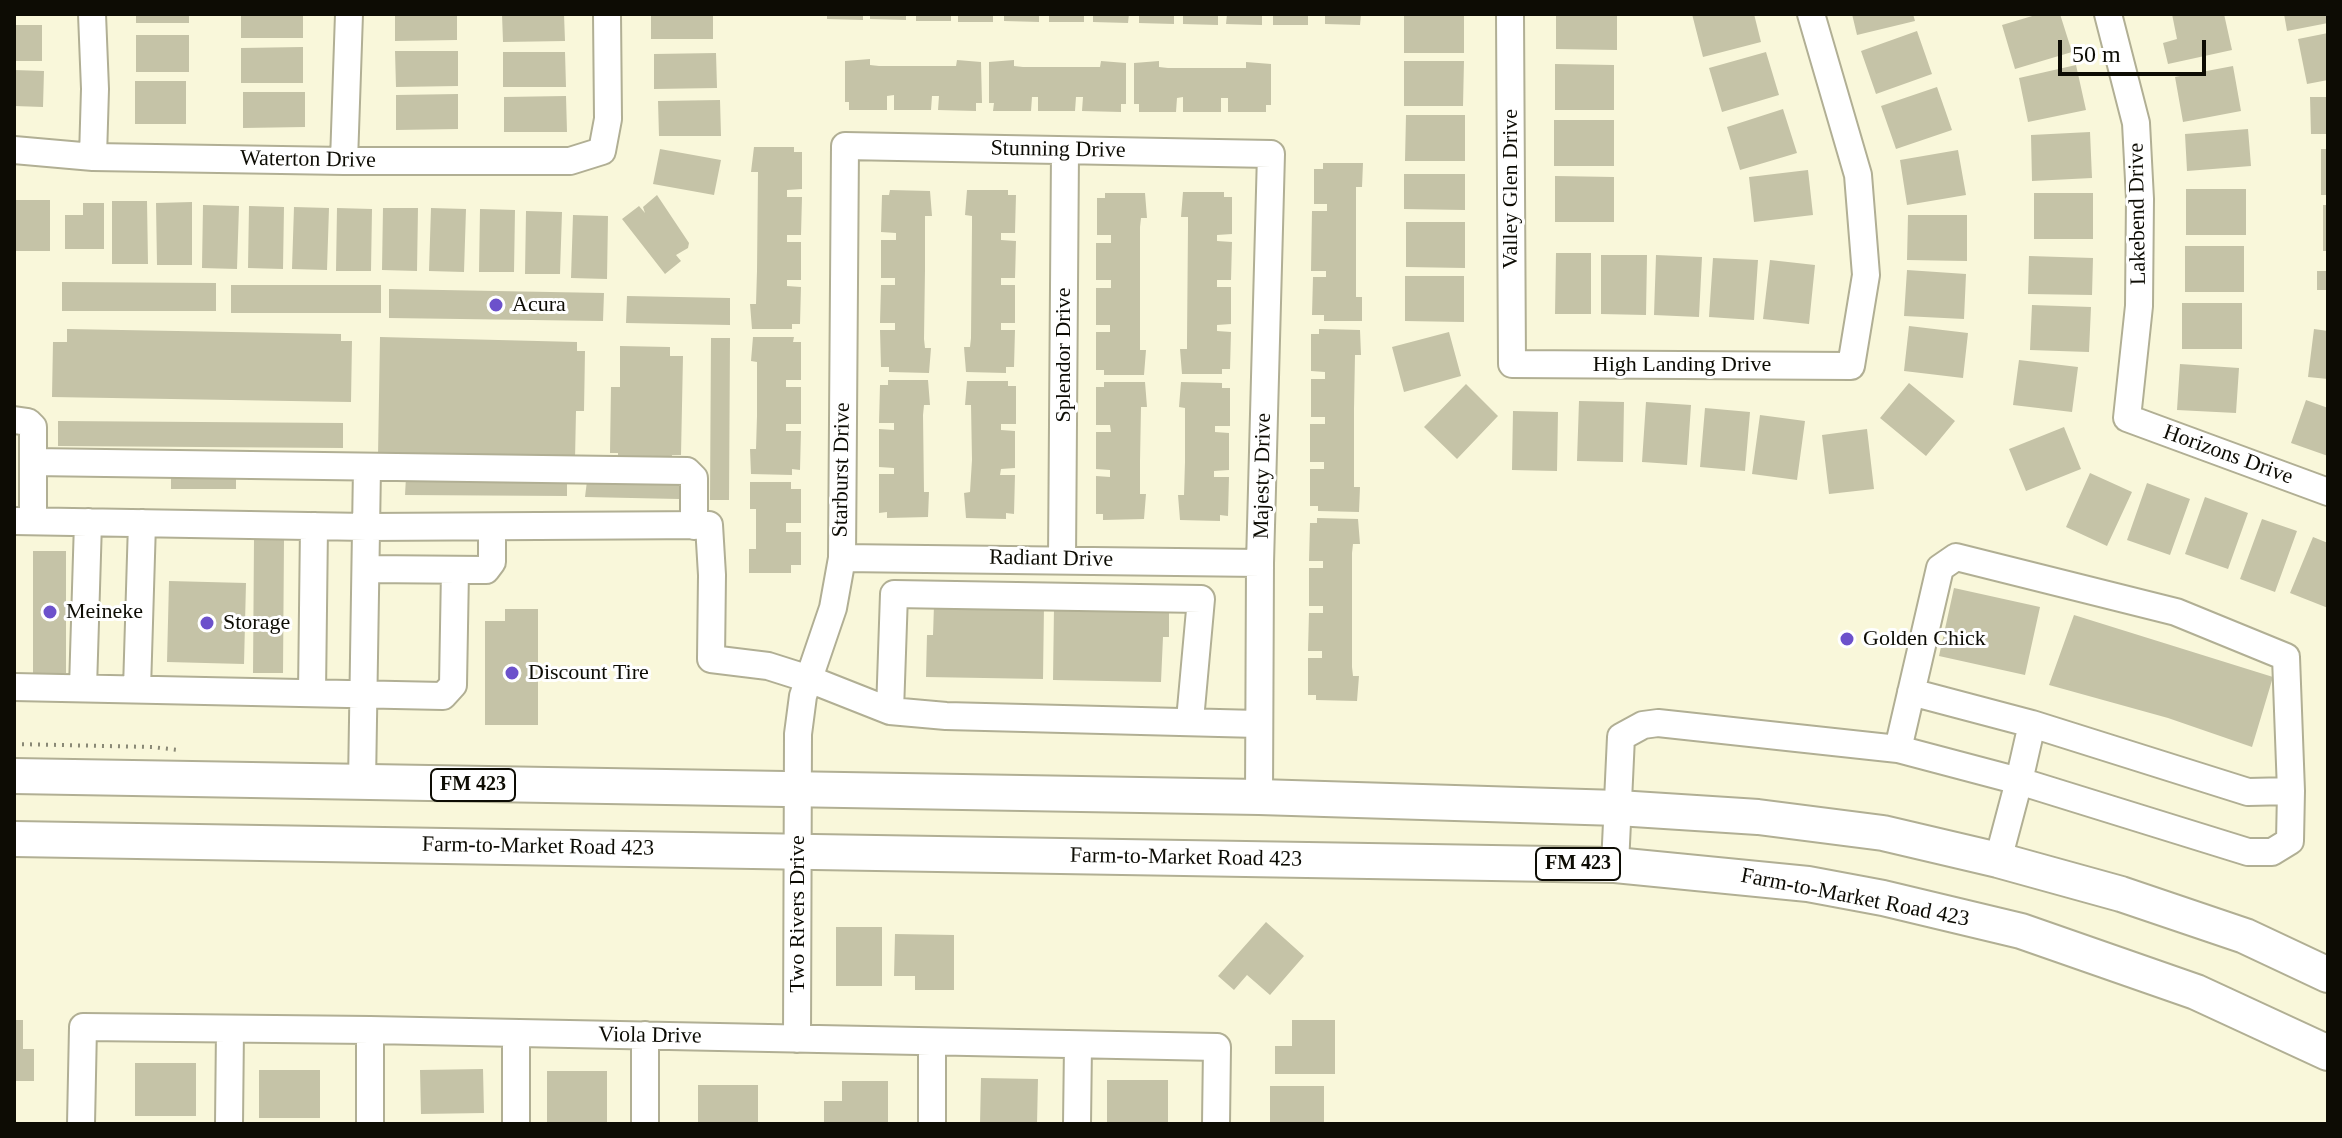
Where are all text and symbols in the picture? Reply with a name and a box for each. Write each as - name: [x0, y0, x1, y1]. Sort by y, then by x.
- scale bar: [2062, 24, 2210, 74]
- text: 50 m: [2072, 41, 2121, 67]
- street label: Valley Glen Drive: [1498, 109, 1524, 269]
- street label: Stunning Drive: [990, 136, 1126, 164]
- street label: Lakebend Drive: [2124, 143, 2152, 285]
- street label: Waterton Drive: [240, 146, 376, 174]
- street label: Splendor Drive: [1051, 287, 1077, 423]
- place label: Acura: [512, 292, 566, 318]
- marker: Acura: [487, 296, 505, 314]
- street label: High Landing Drive: [1593, 352, 1771, 378]
- street label: Starburst Drive: [828, 402, 856, 538]
- street label: Majesty Drive: [1249, 413, 1277, 539]
- street label: Horizons Drive: [2159, 419, 2297, 491]
- street label: Radiant Drive: [989, 545, 1113, 573]
- place label: Meineke: [66, 599, 143, 625]
- marker: Meineke: [41, 603, 59, 621]
- place label: Storage: [223, 610, 290, 636]
- marker: Storage: [198, 614, 216, 632]
- place label: Golden Chick: [1863, 626, 1986, 652]
- marker: Golden Chick: [1838, 630, 1856, 648]
- place label: Discount Tire: [528, 660, 649, 686]
- marker: Discount Tire: [503, 664, 521, 682]
- road number: FM 423: [431, 769, 515, 801]
- street label: Farm-to-Market Road 423: [422, 832, 654, 862]
- street label: Two Rivers Drive: [785, 835, 811, 993]
- street label: Farm-to-Market Road 423: [1070, 843, 1302, 873]
- road number: FM 423: [1536, 848, 1620, 880]
- street label: Farm-to-Market Road 423: [1739, 863, 1971, 933]
- street label: Viola Drive: [598, 1022, 702, 1050]

